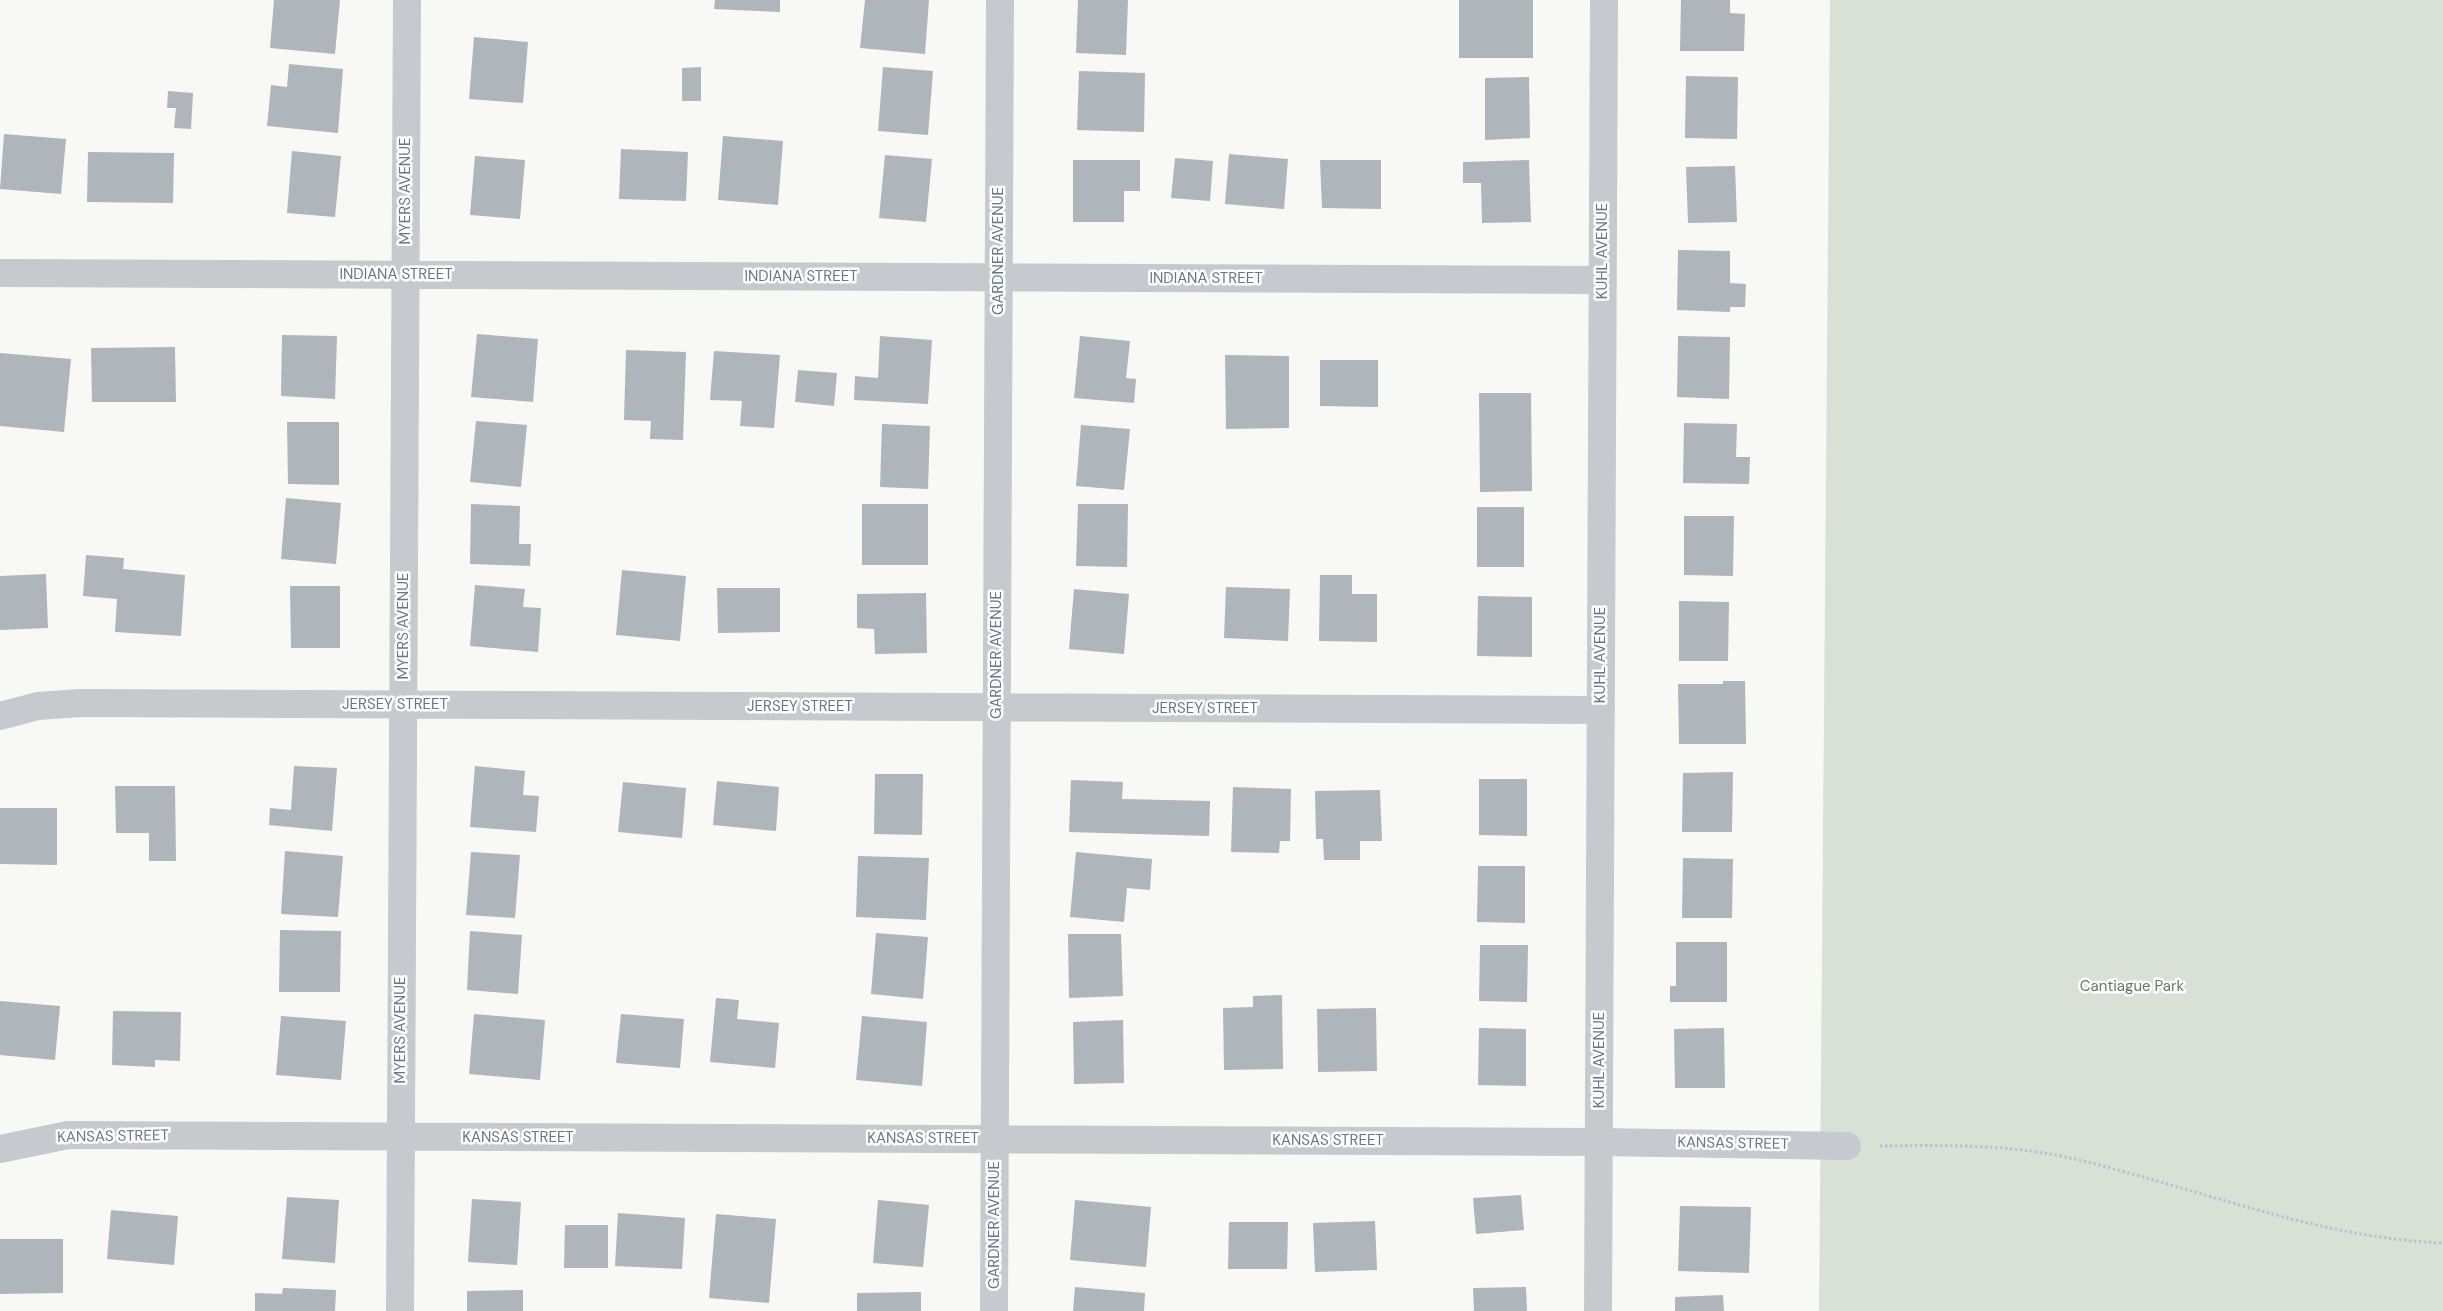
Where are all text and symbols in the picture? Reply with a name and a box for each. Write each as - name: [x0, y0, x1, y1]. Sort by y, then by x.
- street label: MYERS AVENUE: [397, 137, 415, 245]
- street label: GARDNER AVENUE: [990, 187, 1008, 315]
- street label: KUHL AVENUE: [1594, 203, 1612, 299]
- street label: INDIANA STREET: [339, 266, 453, 284]
- street label: INDIANA STREET: [744, 268, 858, 286]
- street label: INDIANA STREET: [1149, 270, 1263, 288]
- street label: MYERS AVENUE: [395, 572, 413, 680]
- street label: GARDNER AVENUE: [988, 591, 1006, 719]
- street label: KUHL AVENUE: [1592, 607, 1610, 703]
- street label: JERSEY STREET: [342, 696, 448, 714]
- street label: JERSEY STREET: [747, 698, 853, 716]
- street label: JERSEY STREET: [1152, 700, 1258, 718]
- street label: MYERS AVENUE: [392, 976, 410, 1084]
- park label: Cantiague Park: [2080, 978, 2184, 996]
- street label: KUHL AVENUE: [1591, 1012, 1609, 1108]
- street label: KANSAS STREET: [57, 1127, 169, 1147]
- street label: KANSAS STREET: [462, 1129, 574, 1147]
- street label: KANSAS STREET: [867, 1130, 979, 1148]
- street label: KANSAS STREET: [1272, 1132, 1384, 1150]
- street label: KANSAS STREET: [1677, 1134, 1789, 1154]
- street label: GARDNER AVENUE: [986, 1161, 1004, 1289]

